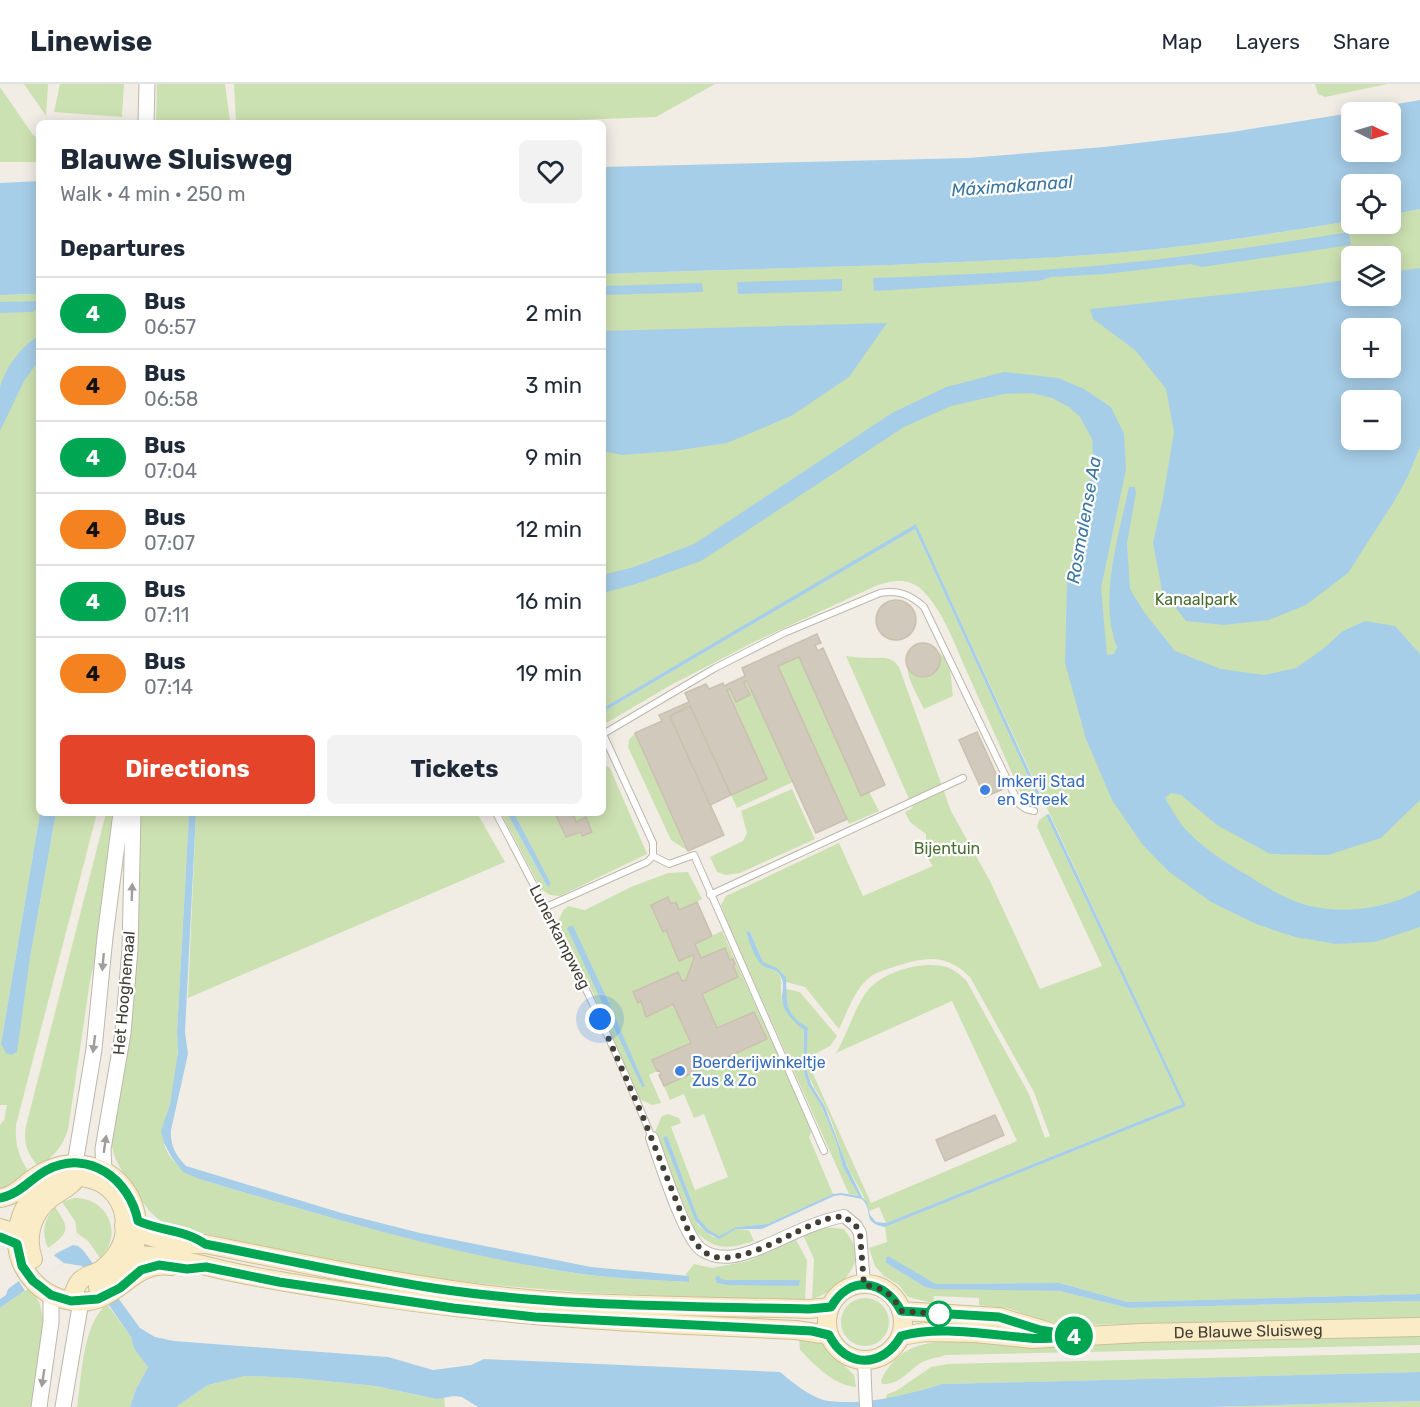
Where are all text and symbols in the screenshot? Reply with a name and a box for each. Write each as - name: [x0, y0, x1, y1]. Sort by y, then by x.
- text: Linewise: [30, 25, 153, 58]
- text: Map: [1161, 29, 1202, 54]
- text: Layers: [1235, 29, 1300, 54]
- text: Share: [1333, 29, 1390, 54]
- north arrow: [1341, 102, 1401, 162]
- map controls: [1341, 102, 1401, 450]
- button: heart: [519, 140, 582, 203]
- text: Blauwe Sluisweg: [60, 143, 293, 176]
- water label: Máximakanaal: [950, 171, 1074, 201]
- button: locate: [1341, 174, 1401, 234]
- text: Walk · 4 min · 250 m: [60, 182, 245, 206]
- text: Departures: [60, 235, 185, 262]
- button: layers: [1341, 246, 1401, 306]
- text: Bus: [144, 288, 186, 315]
- text: 2 min: [525, 300, 582, 327]
- text: 4: [86, 301, 100, 326]
- text: 06:57: [144, 315, 196, 339]
- button: +: [1341, 318, 1401, 378]
- text: Bus: [144, 360, 186, 387]
- text: 3 min: [525, 372, 582, 399]
- text: 4: [86, 373, 100, 398]
- text: 06:58: [144, 387, 198, 411]
- button: −: [1341, 390, 1401, 450]
- text: Bus: [144, 432, 186, 459]
- text: 9 min: [525, 444, 582, 471]
- text: 4: [86, 445, 100, 470]
- water label: Rosmalense Aa: [1062, 454, 1106, 585]
- text: 07:04: [144, 459, 197, 483]
- text: Bus: [144, 504, 186, 531]
- text: 12 min: [516, 516, 582, 543]
- text: 4: [86, 517, 100, 542]
- text: 07:07: [144, 531, 195, 555]
- text: Bus: [144, 576, 186, 603]
- text: 16 min: [516, 588, 582, 615]
- text: 4: [86, 589, 100, 614]
- park label: Kanaalpark: [1155, 590, 1238, 609]
- text: 07:11: [144, 603, 189, 627]
- text: Bus: [144, 648, 186, 675]
- text: 19 min: [516, 660, 582, 687]
- text: 4: [86, 661, 100, 686]
- text: 07:14: [144, 675, 193, 699]
- button: Directions: [60, 735, 315, 804]
- button: Tickets: [327, 735, 582, 804]
- place label: Imkerij Stad en Streek: [997, 772, 1085, 809]
- marker: Imkerij Stad en Streek: [978, 783, 992, 797]
- park label: Bijentuin: [914, 839, 980, 858]
- one-way arrow: [127, 882, 136, 901]
- street label: Lunerkampweg: [525, 882, 595, 992]
- street label: Het Hooghemaal: [109, 930, 139, 1056]
- one-way arrow: [98, 953, 108, 972]
- your location: [585, 1004, 615, 1034]
- one-way arrow: [90, 1034, 99, 1053]
- place label: Boerderijwinkeltje Zus & Zo: [692, 1053, 826, 1090]
- marker: Boerderijwinkeltje Zus & Zo: [673, 1064, 687, 1078]
- one-way arrow: [100, 1134, 109, 1153]
- unlabelled marker: [926, 1301, 952, 1327]
- line badge: 4: [1054, 1316, 1094, 1356]
- street label: De Blauwe Sluisweg: [1173, 1320, 1323, 1342]
- text: 4: [1067, 1324, 1081, 1349]
- one-way arrow: [38, 1369, 47, 1388]

